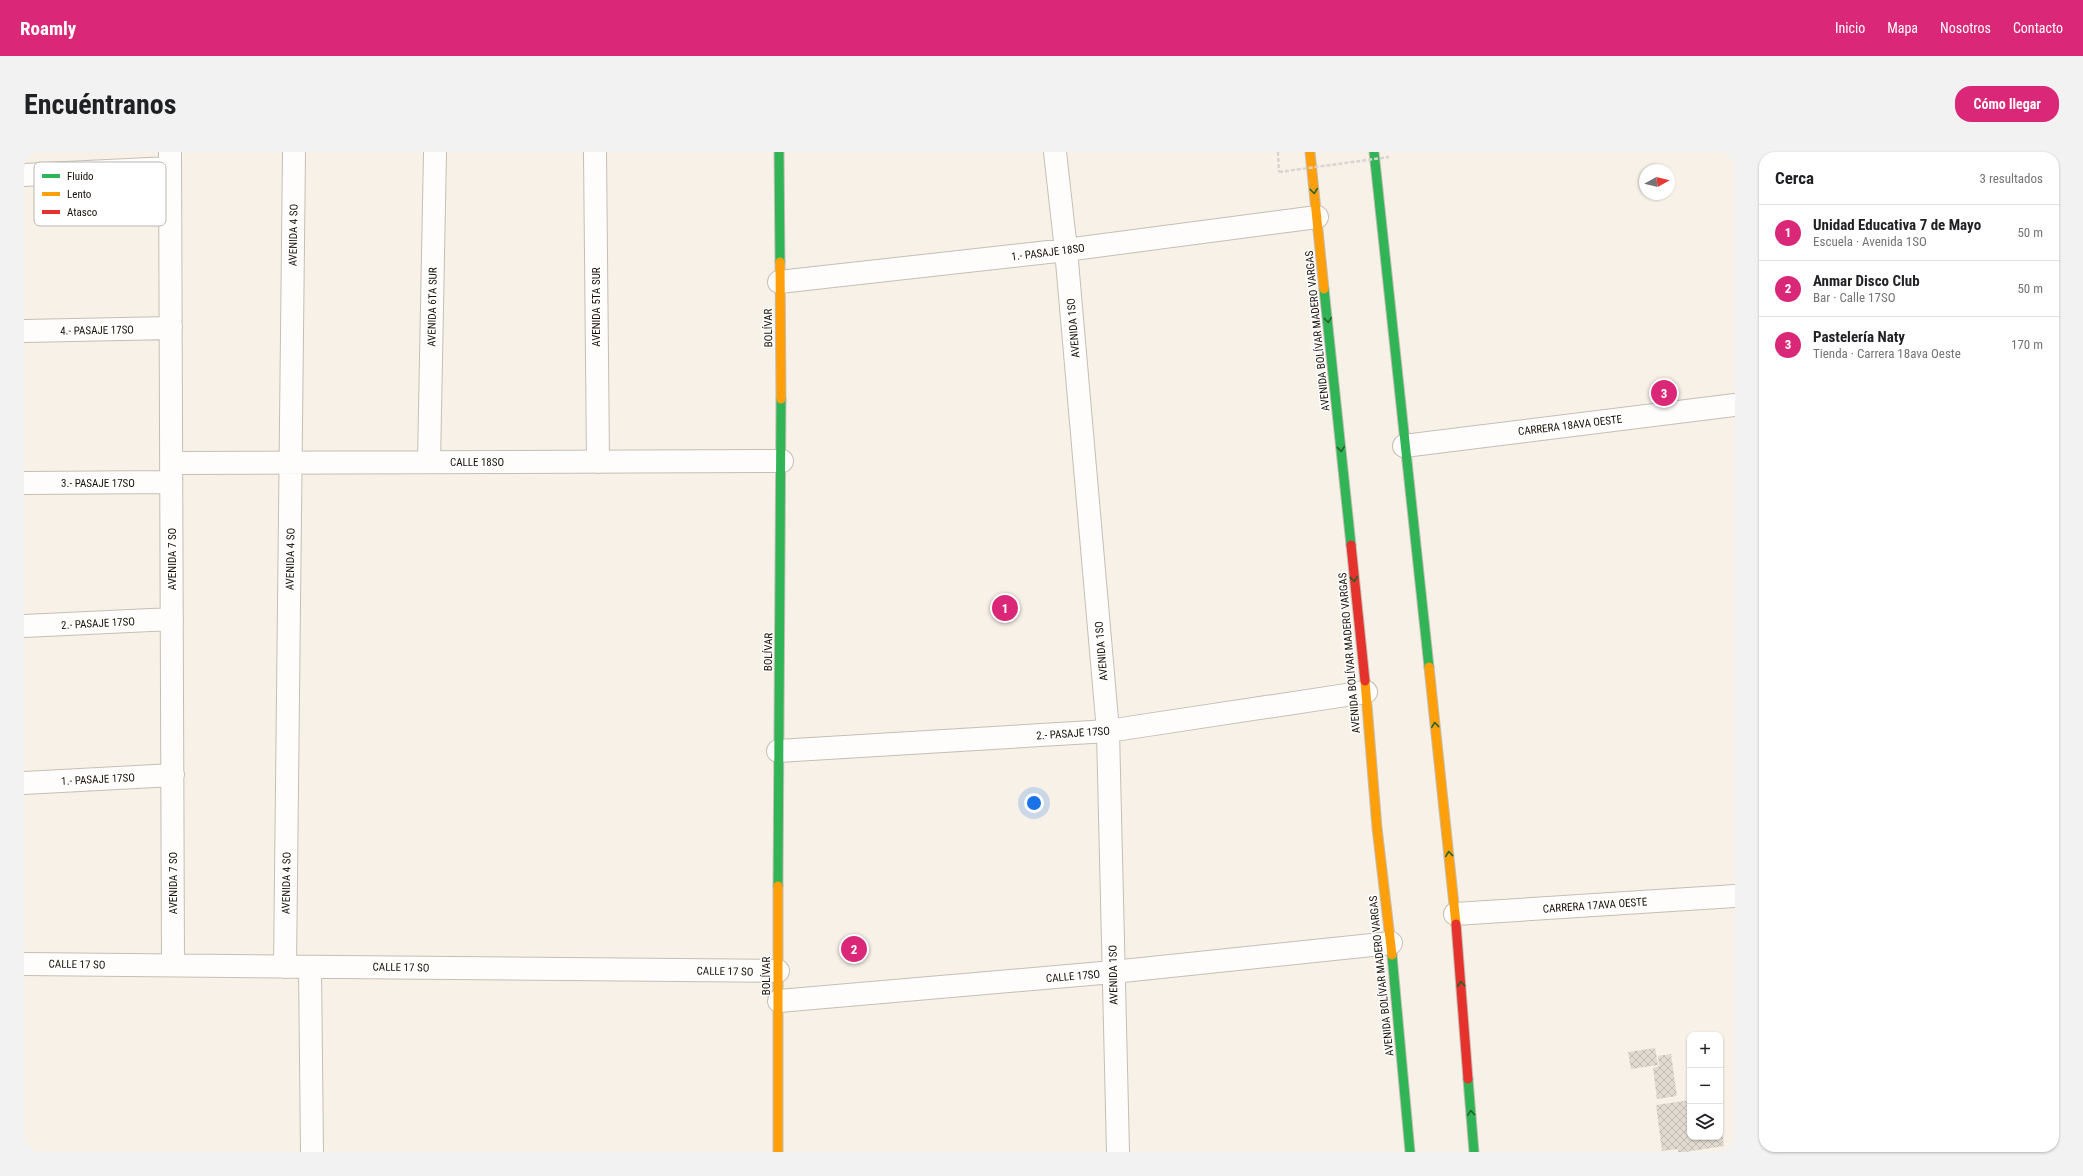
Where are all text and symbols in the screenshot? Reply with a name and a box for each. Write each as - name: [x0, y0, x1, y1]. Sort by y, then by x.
- text: Roamly: [20, 17, 76, 40]
- text: Inicio: [1835, 20, 1865, 36]
- text: Mapa: [1887, 20, 1918, 36]
- text: Nosotros: [1940, 20, 1991, 36]
- text: Contacto: [2013, 20, 2063, 36]
- button: Cómo llegar: [1955, 86, 2059, 122]
- text: Encuéntranos: [24, 88, 176, 121]
- legend: [34, 162, 166, 226]
- north arrow: [1639, 164, 1675, 200]
- text: Cerca: [1775, 168, 1814, 188]
- text: Fluido: [67, 170, 94, 183]
- text: 3 resultados: [1979, 171, 2043, 186]
- text: Lento: [67, 188, 92, 201]
- one-way arrow: [1309, 188, 1318, 194]
- street label: AVENIDA 4 SO: [286, 204, 301, 266]
- text: Atasco: [67, 206, 98, 219]
- text: Unidad Educativa 7 de Mayo: [1813, 216, 1981, 234]
- text: 1: [1785, 225, 1791, 240]
- text: 50 m: [2017, 225, 2043, 240]
- text: Escuela · Avenida 1SO: [1813, 234, 1927, 249]
- street label: 1.- PASAJE 18SO: [1011, 242, 1085, 263]
- street label: AVENIDA BOLÍVAR MADERO VARGAS: [1303, 250, 1332, 412]
- street label: AVENIDA 6TA SUR: [425, 267, 440, 347]
- street label: AVENIDA 5TA SUR: [590, 267, 603, 347]
- text: Anmar Disco Club: [1813, 272, 1920, 290]
- text: 2: [1785, 281, 1791, 296]
- text: 50 m: [2017, 281, 2043, 296]
- text: Bar · Calle 17SO: [1813, 290, 1895, 305]
- street label: AVENIDA 1SO: [1064, 298, 1083, 358]
- street label: BOLÍVAR: [762, 308, 775, 347]
- one-way arrow: [1323, 317, 1332, 323]
- street label: 4.- PASAJE 17SO: [60, 323, 134, 338]
- text: Pastelería Naty: [1813, 328, 1905, 346]
- text: 3: [1785, 337, 1791, 352]
- text: 170 m: [2011, 337, 2043, 352]
- text: Tienda · Carrera 18ava Oeste: [1813, 346, 1961, 361]
- pin: 3: [1651, 378, 1677, 408]
- street label: CARRERA 18AVA OESTE: [1517, 413, 1623, 438]
- one-way arrow: [1336, 446, 1345, 452]
- street label: CALLE 18SO: [450, 456, 504, 469]
- street label: 3.- PASAJE 17SO: [61, 477, 135, 490]
- street label: AVENIDA 7 SO: [166, 528, 179, 590]
- street label: AVENIDA 4 SO: [283, 528, 298, 590]
- street label: AVENIDA BOLÍVAR MADERO VARGAS: [1336, 572, 1363, 734]
- one-way arrow: [1350, 576, 1359, 582]
- pin: 1: [992, 593, 1018, 623]
- street label: 2.- PASAJE 17SO: [61, 615, 135, 632]
- street label: AVENIDA 1SO: [1092, 621, 1111, 681]
- street label: BOLÍVAR: [762, 632, 775, 671]
- one-way arrow: [1430, 722, 1439, 728]
- street label: 2.- PASAJE 17SO: [1036, 724, 1110, 743]
- street label: 1.- PASAJE 17SO: [61, 771, 135, 788]
- your location: [1024, 793, 1044, 813]
- one-way arrow: [1444, 851, 1453, 857]
- street label: AVENIDA 7 SO: [167, 852, 180, 914]
- street label: AVENIDA 4 SO: [279, 852, 294, 914]
- street label: AVENIDA BOLÍVAR MADERO VARGAS: [1367, 895, 1396, 1057]
- street label: CARRERA 17AVA OESTE: [1542, 895, 1648, 916]
- pin: 2: [841, 934, 867, 964]
- street label: AVENIDA 1SO: [1106, 945, 1121, 1005]
- street label: BOLÍVAR: [760, 957, 773, 995]
- street label: CALLE 17 SO: [49, 958, 105, 971]
- street label: CALLE 17 SO: [373, 961, 429, 974]
- street label: CALLE 17 SO: [697, 965, 753, 978]
- street label: CALLE 17SO: [1045, 968, 1101, 985]
- one-way arrow: [1456, 981, 1465, 987]
- map controls: [1687, 1032, 1723, 1140]
- button: +: [1687, 1032, 1723, 1068]
- button: −: [1687, 1068, 1723, 1104]
- button: layers: [1687, 1104, 1723, 1140]
- one-way arrow: [1466, 1110, 1475, 1116]

